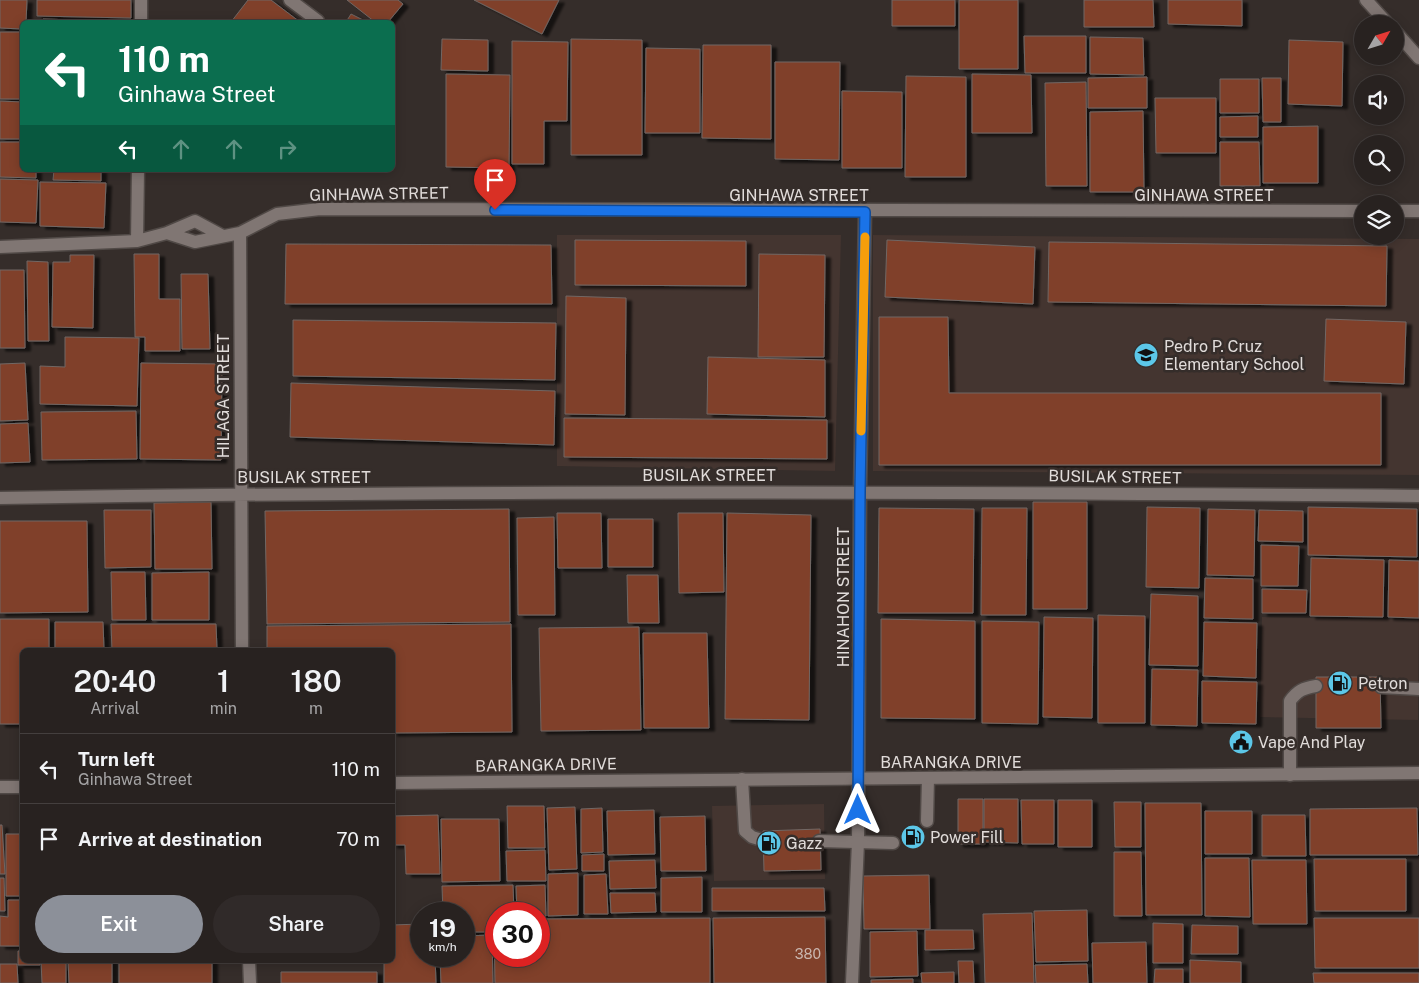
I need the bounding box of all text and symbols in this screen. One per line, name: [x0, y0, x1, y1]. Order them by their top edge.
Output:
north arrow: [1354, 15, 1404, 65]
map controls: [1354, 15, 1404, 245]
text: 110 m: [118, 39, 210, 80]
icon: left: [35, 40, 100, 105]
button: sound: [1354, 75, 1404, 125]
text: Ginhawa Street: [118, 81, 276, 107]
icon: left: [114, 135, 142, 163]
icon: ahead: [167, 135, 195, 163]
icon: ahead: [220, 135, 248, 163]
icon: right: [273, 135, 301, 163]
button: search: [1354, 135, 1404, 185]
pin: [474, 159, 516, 210]
icon: arrive: [481, 166, 509, 194]
street label: GINHAWA STREET: [309, 183, 449, 205]
street label: GINHAWA STREET: [729, 186, 869, 205]
street label: GINHAWA STREET: [1134, 186, 1274, 205]
button: layers: [1354, 195, 1404, 245]
street label: HILAGA STREET: [214, 333, 233, 458]
place label: Pedro P. Cruz Elementary School: [1164, 337, 1305, 374]
school or university icon: Pedro P. Cruz Elementary School: [1133, 342, 1159, 368]
street label: BUSILAK STREET: [642, 466, 776, 485]
street label: BUSILAK STREET: [1048, 466, 1182, 488]
street label: BUSILAK STREET: [237, 468, 371, 487]
street label: HINAHON STREET: [834, 526, 853, 667]
text: 20:40: [73, 663, 156, 699]
text: 1: [217, 663, 230, 699]
text: 180: [290, 663, 342, 699]
fuel station icon: Petron: [1327, 670, 1353, 696]
place label: Petron: [1358, 674, 1407, 693]
text: Arrival: [90, 699, 140, 718]
text: min: [210, 699, 237, 718]
text: m: [309, 699, 323, 718]
public building icon: Vape And Play: [1228, 729, 1254, 755]
place label: Vape And Play: [1258, 733, 1366, 752]
text: Turn left: [78, 748, 155, 770]
street label: BARANGKA DRIVE: [880, 753, 1022, 772]
street label: BARANGKA DRIVE: [475, 754, 617, 776]
icon: left: [35, 755, 63, 783]
text: 110 m: [332, 758, 380, 780]
text: Ginhawa Street: [78, 770, 193, 789]
position arrow: [831, 783, 883, 835]
fuel station icon: Power Fill: [900, 824, 926, 850]
icon: arrive: [35, 825, 63, 853]
text: Arrive at destination: [78, 828, 262, 850]
text: 70 m: [336, 828, 380, 850]
place label: Power Fill: [930, 828, 1004, 847]
fuel station icon: Gazz: [756, 830, 782, 856]
place label: Gazz: [786, 834, 822, 853]
button: Exit: [35, 895, 203, 953]
button: Share: [213, 895, 380, 953]
speed limit sign: 30: [485, 902, 550, 967]
text: 19: [429, 913, 456, 943]
text: km/h: [428, 940, 457, 954]
house number: 380: [795, 946, 821, 962]

